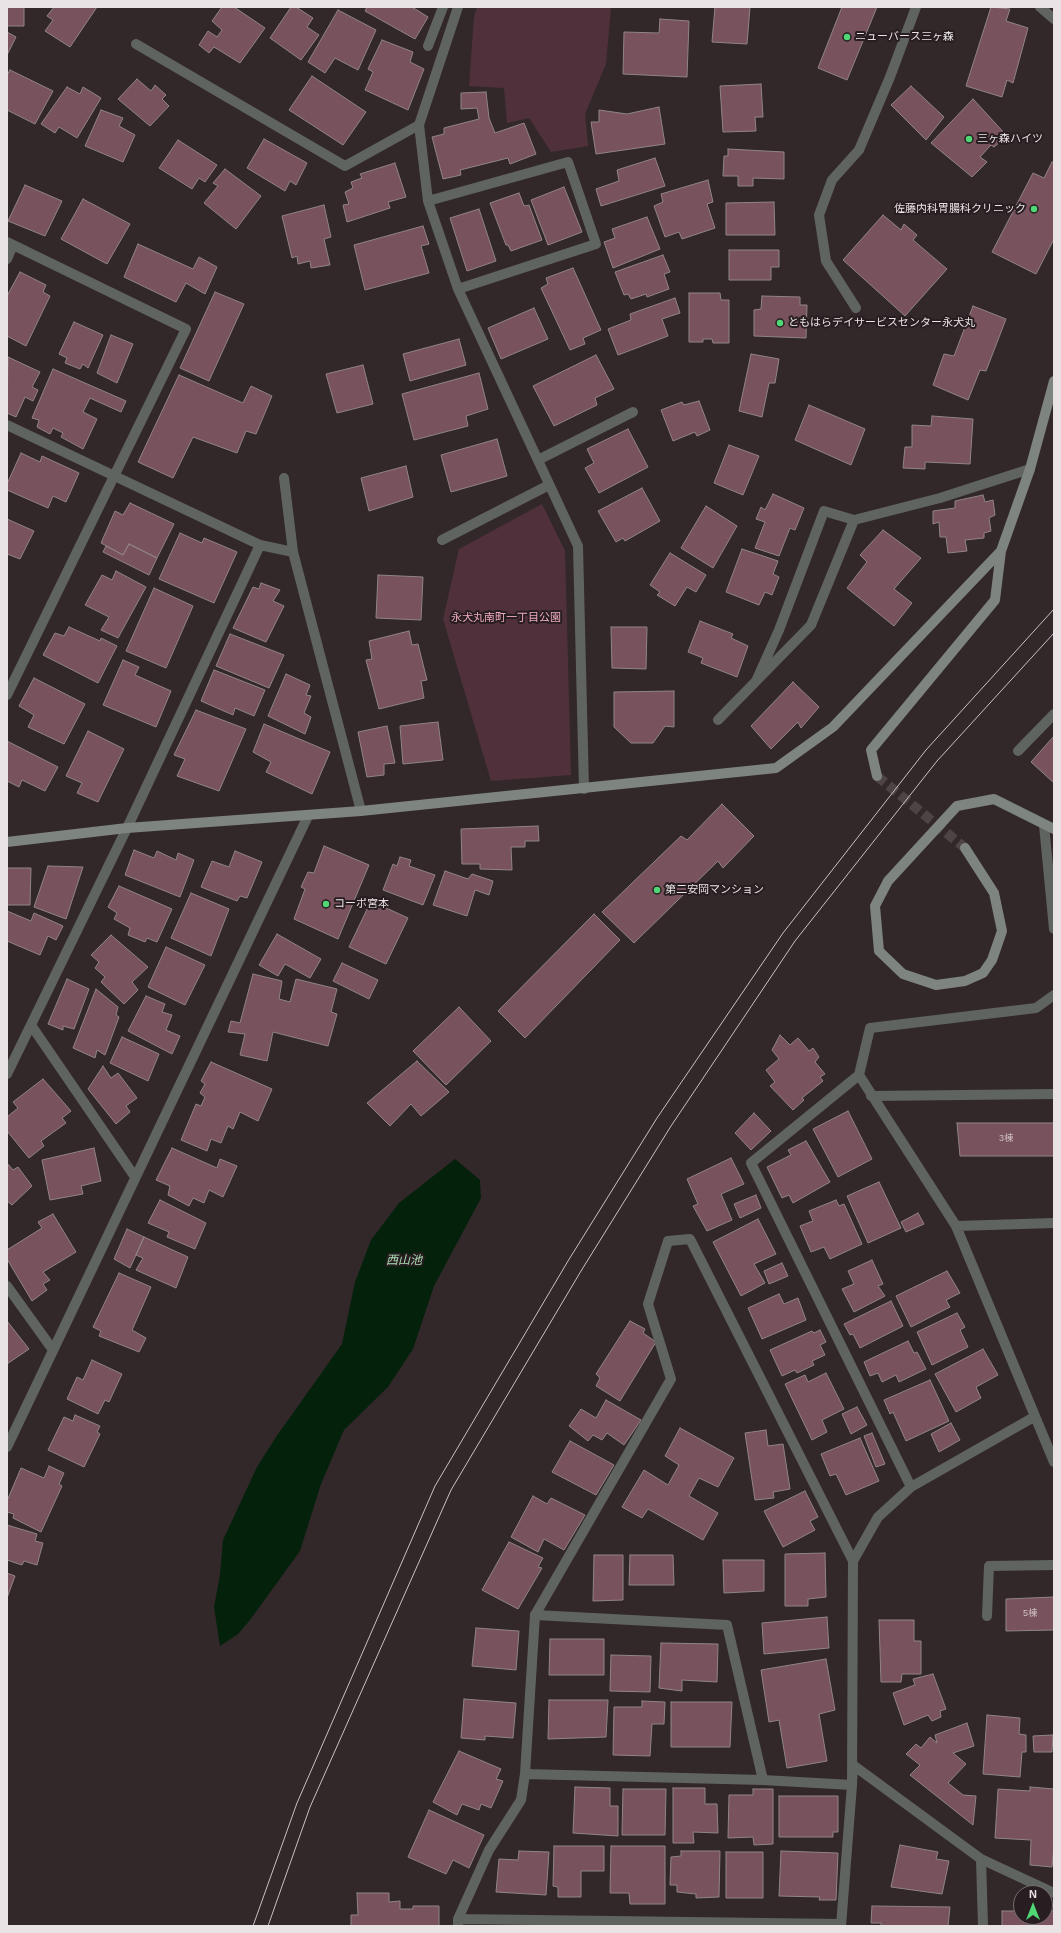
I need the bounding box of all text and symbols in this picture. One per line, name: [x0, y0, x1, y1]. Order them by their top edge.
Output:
place label: ニューバース三ヶ森: [855, 30, 954, 44]
marker: ニューバース三ヶ森: [842, 32, 852, 42]
place label: 三ヶ森ハイツ: [977, 132, 1043, 146]
marker: 三ヶ森ハイツ: [964, 134, 974, 144]
place label: 佐藤内科胃腸科クリニック: [894, 202, 1026, 216]
marker: 佐藤内科胃腸科クリニック: [1029, 204, 1039, 214]
place label: ともはらデイサービスセンター永犬丸: [788, 316, 975, 330]
marker: ともはらデイサービスセンター永犬丸: [775, 318, 785, 328]
park label: 永犬丸南町一丁目公園: [451, 611, 561, 625]
place label: 第二安岡マンション: [665, 883, 764, 897]
marker: 第二安岡マンション: [652, 885, 662, 895]
place label: コーポ宮本: [334, 897, 389, 911]
marker: コーポ宮本: [321, 899, 331, 909]
house number: 3棟: [999, 1134, 1013, 1144]
water label: 西山池: [386, 1254, 422, 1268]
house number: 5棟: [1023, 1609, 1037, 1619]
north arrow: [1013, 1885, 1053, 1925]
text: N: [1029, 1888, 1037, 1900]

